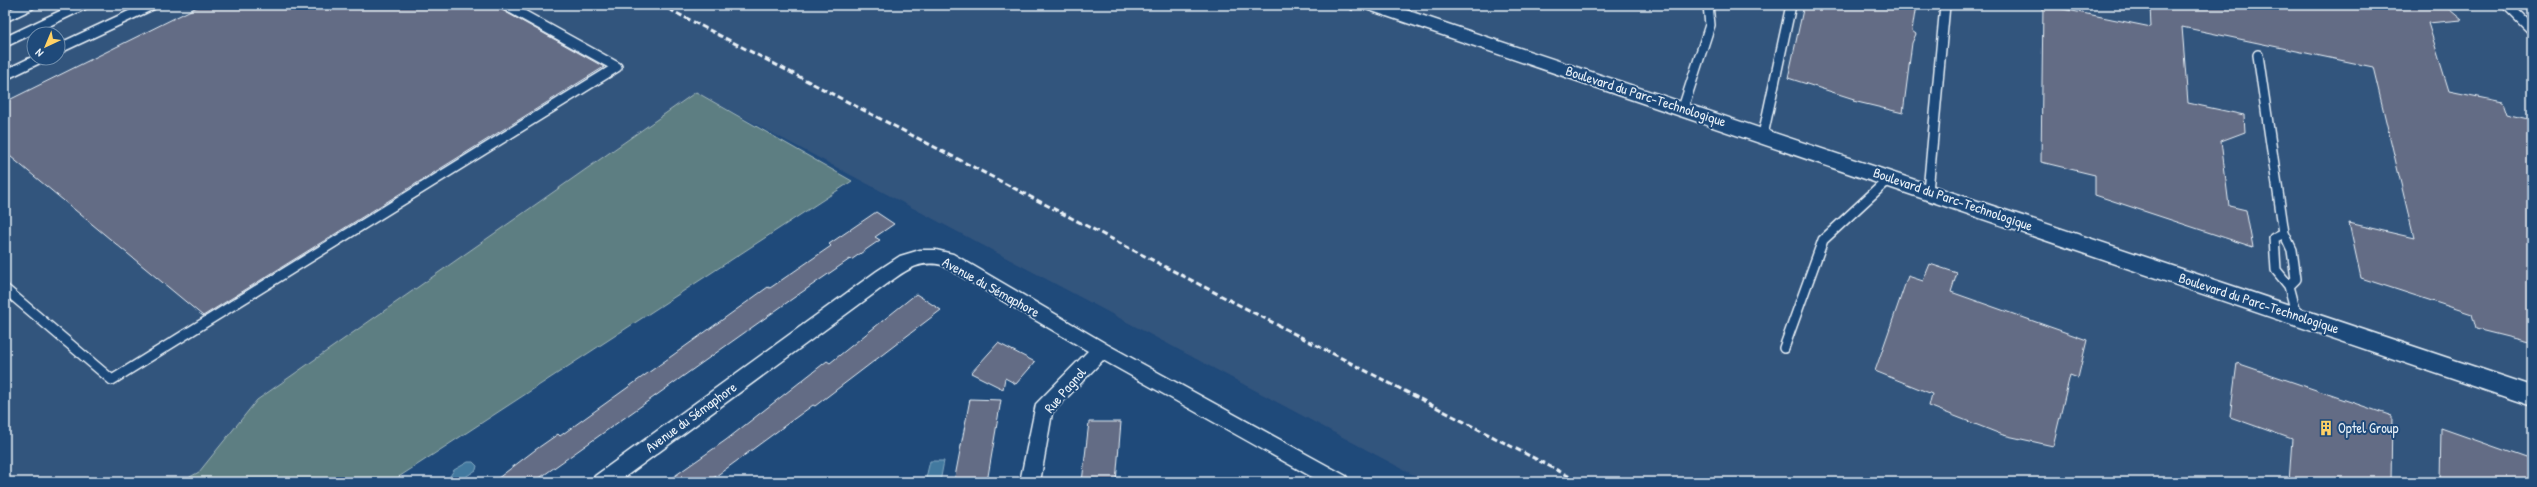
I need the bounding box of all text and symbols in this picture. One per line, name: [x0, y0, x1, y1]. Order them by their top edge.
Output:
north arrow: [26, 26, 66, 66]
text: N: [32, 46, 46, 60]
street label: Boulevard du Parc-Technologique: [1563, 61, 1729, 132]
street label: Boulevard du Parc-Technologique: [1871, 162, 2036, 236]
street label: Avenue du Sémaphore: [939, 252, 1044, 322]
street label: Boulevard du Parc-Technologique: [2176, 268, 2342, 339]
street label: Rue Pagnol: [1039, 363, 1091, 417]
street label: Avenue du Sémaphore: [641, 377, 741, 457]
place label: Optel Group: [2338, 418, 2398, 438]
building icon: Optel Group: [2317, 419, 2335, 437]

